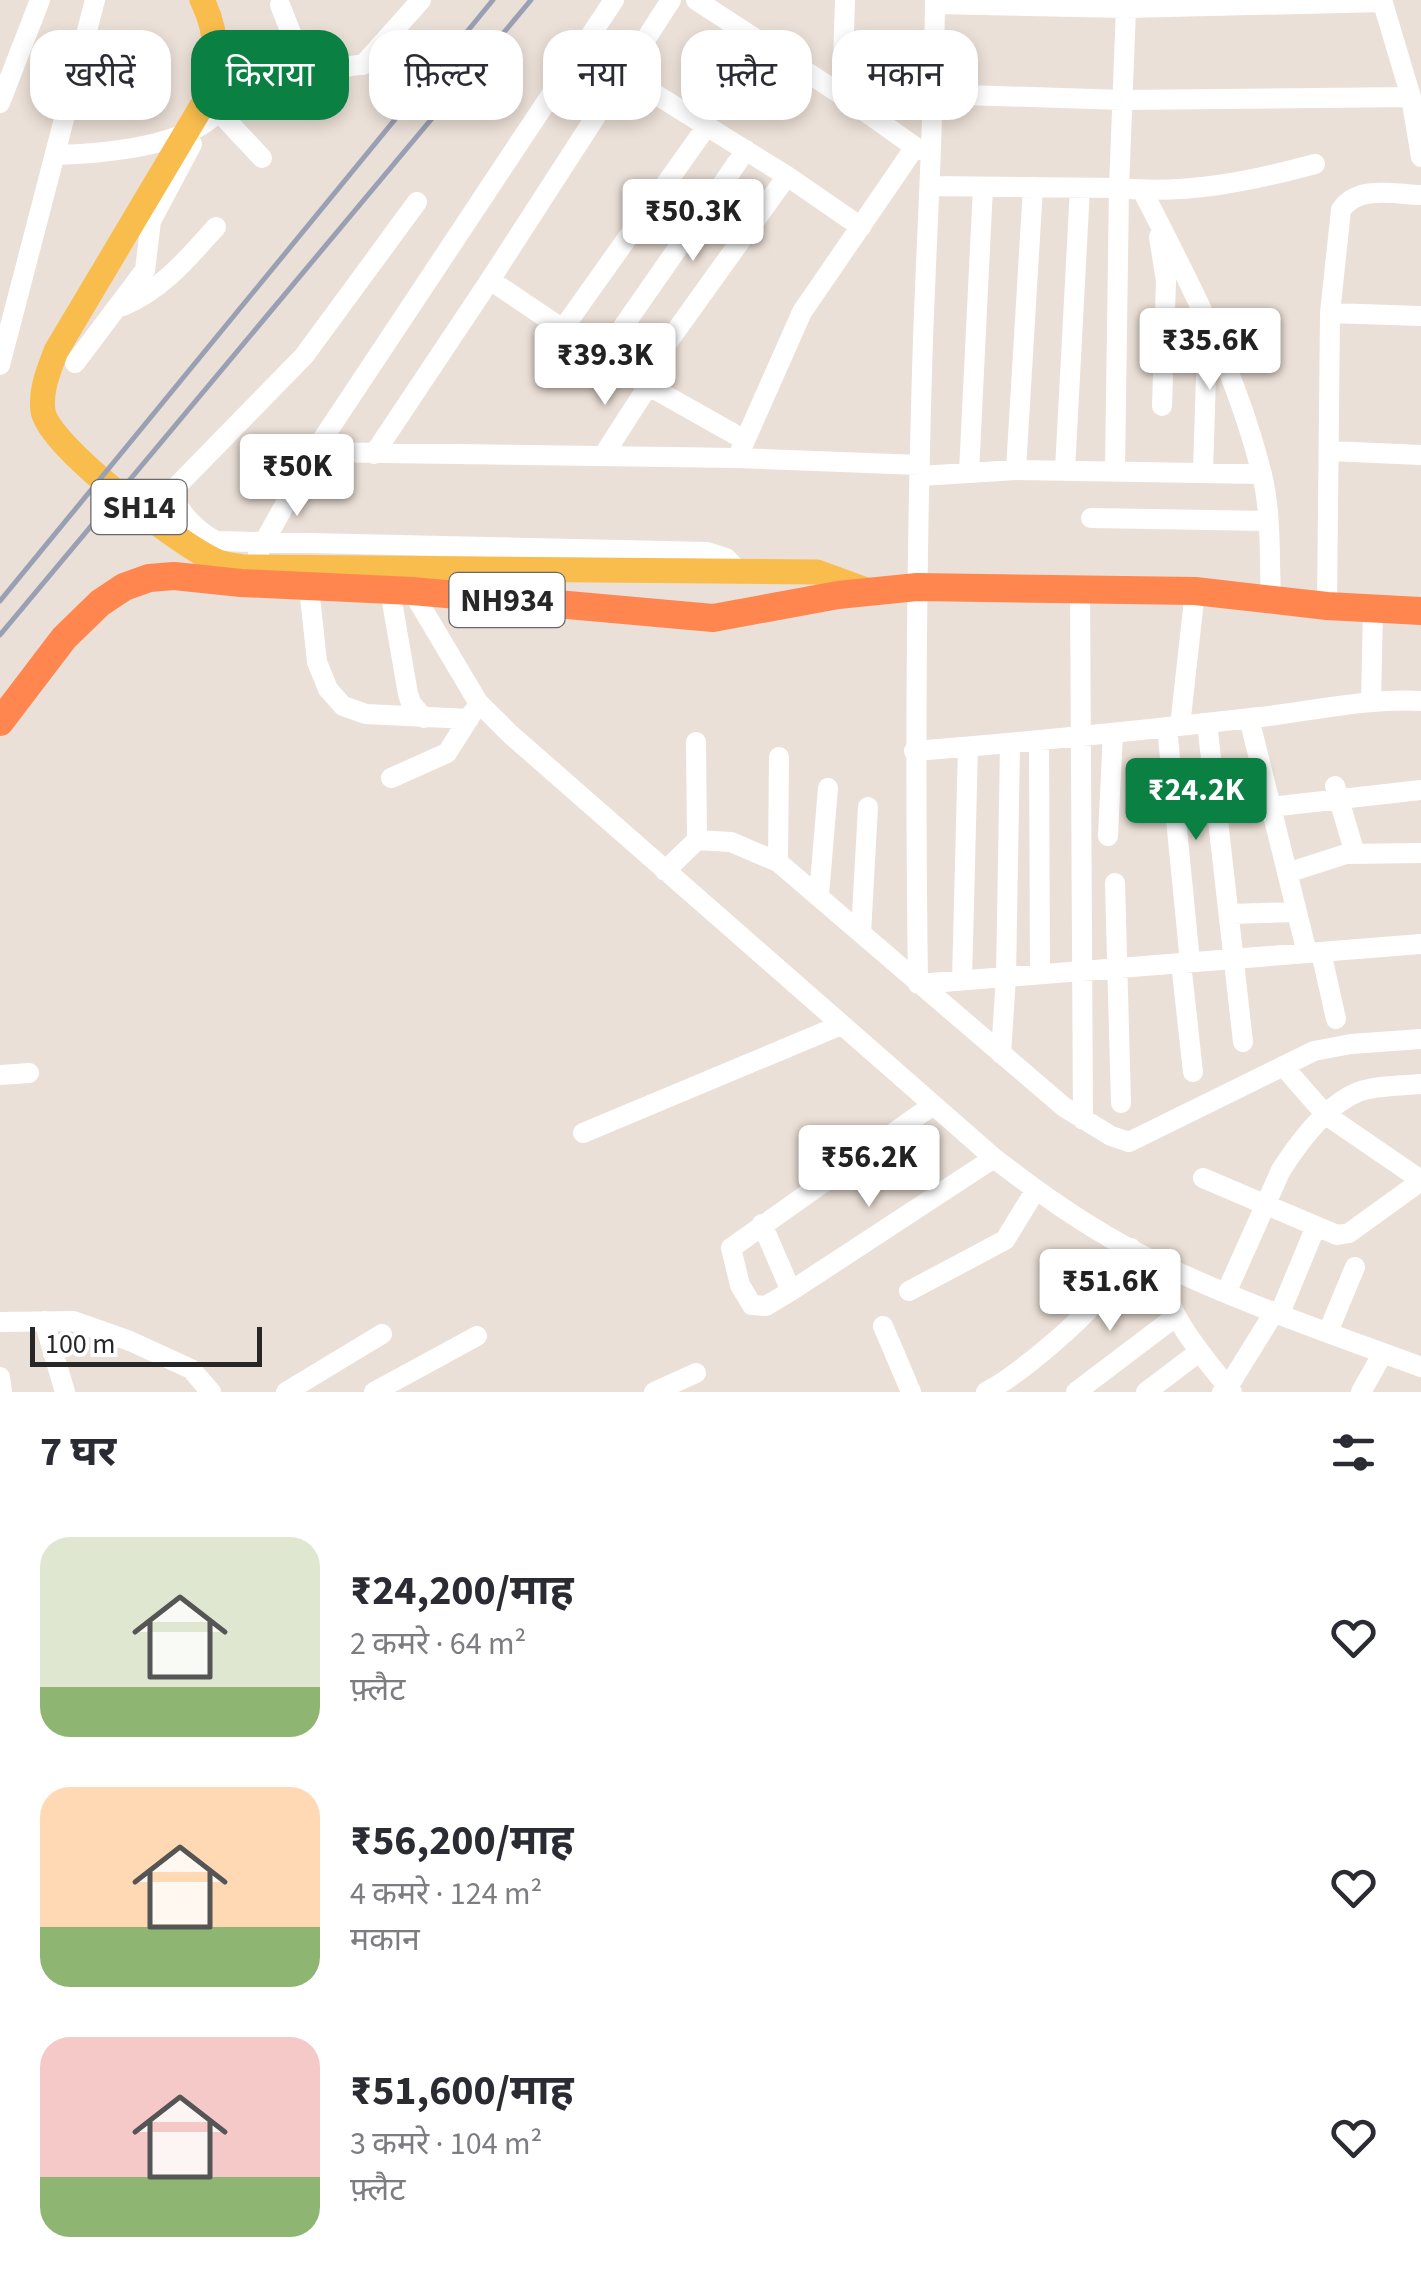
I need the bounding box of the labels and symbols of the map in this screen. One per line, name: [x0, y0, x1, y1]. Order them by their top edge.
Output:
pin: ₹50.3K: [612, 179, 774, 264]
pin: ₹35.6K: [1129, 308, 1291, 393]
pin: ₹39.3K: [524, 323, 686, 408]
pin: ₹50K: [238, 434, 356, 519]
road number: SH14: [92, 480, 186, 534]
road number: NH934: [450, 573, 564, 627]
pin: ₹24.2K: [1115, 758, 1277, 843]
pin: ₹56.2K: [788, 1125, 950, 1210]
pin: ₹51.6K: [1029, 1249, 1191, 1334]
scale bar: [30, 1322, 262, 1366]

